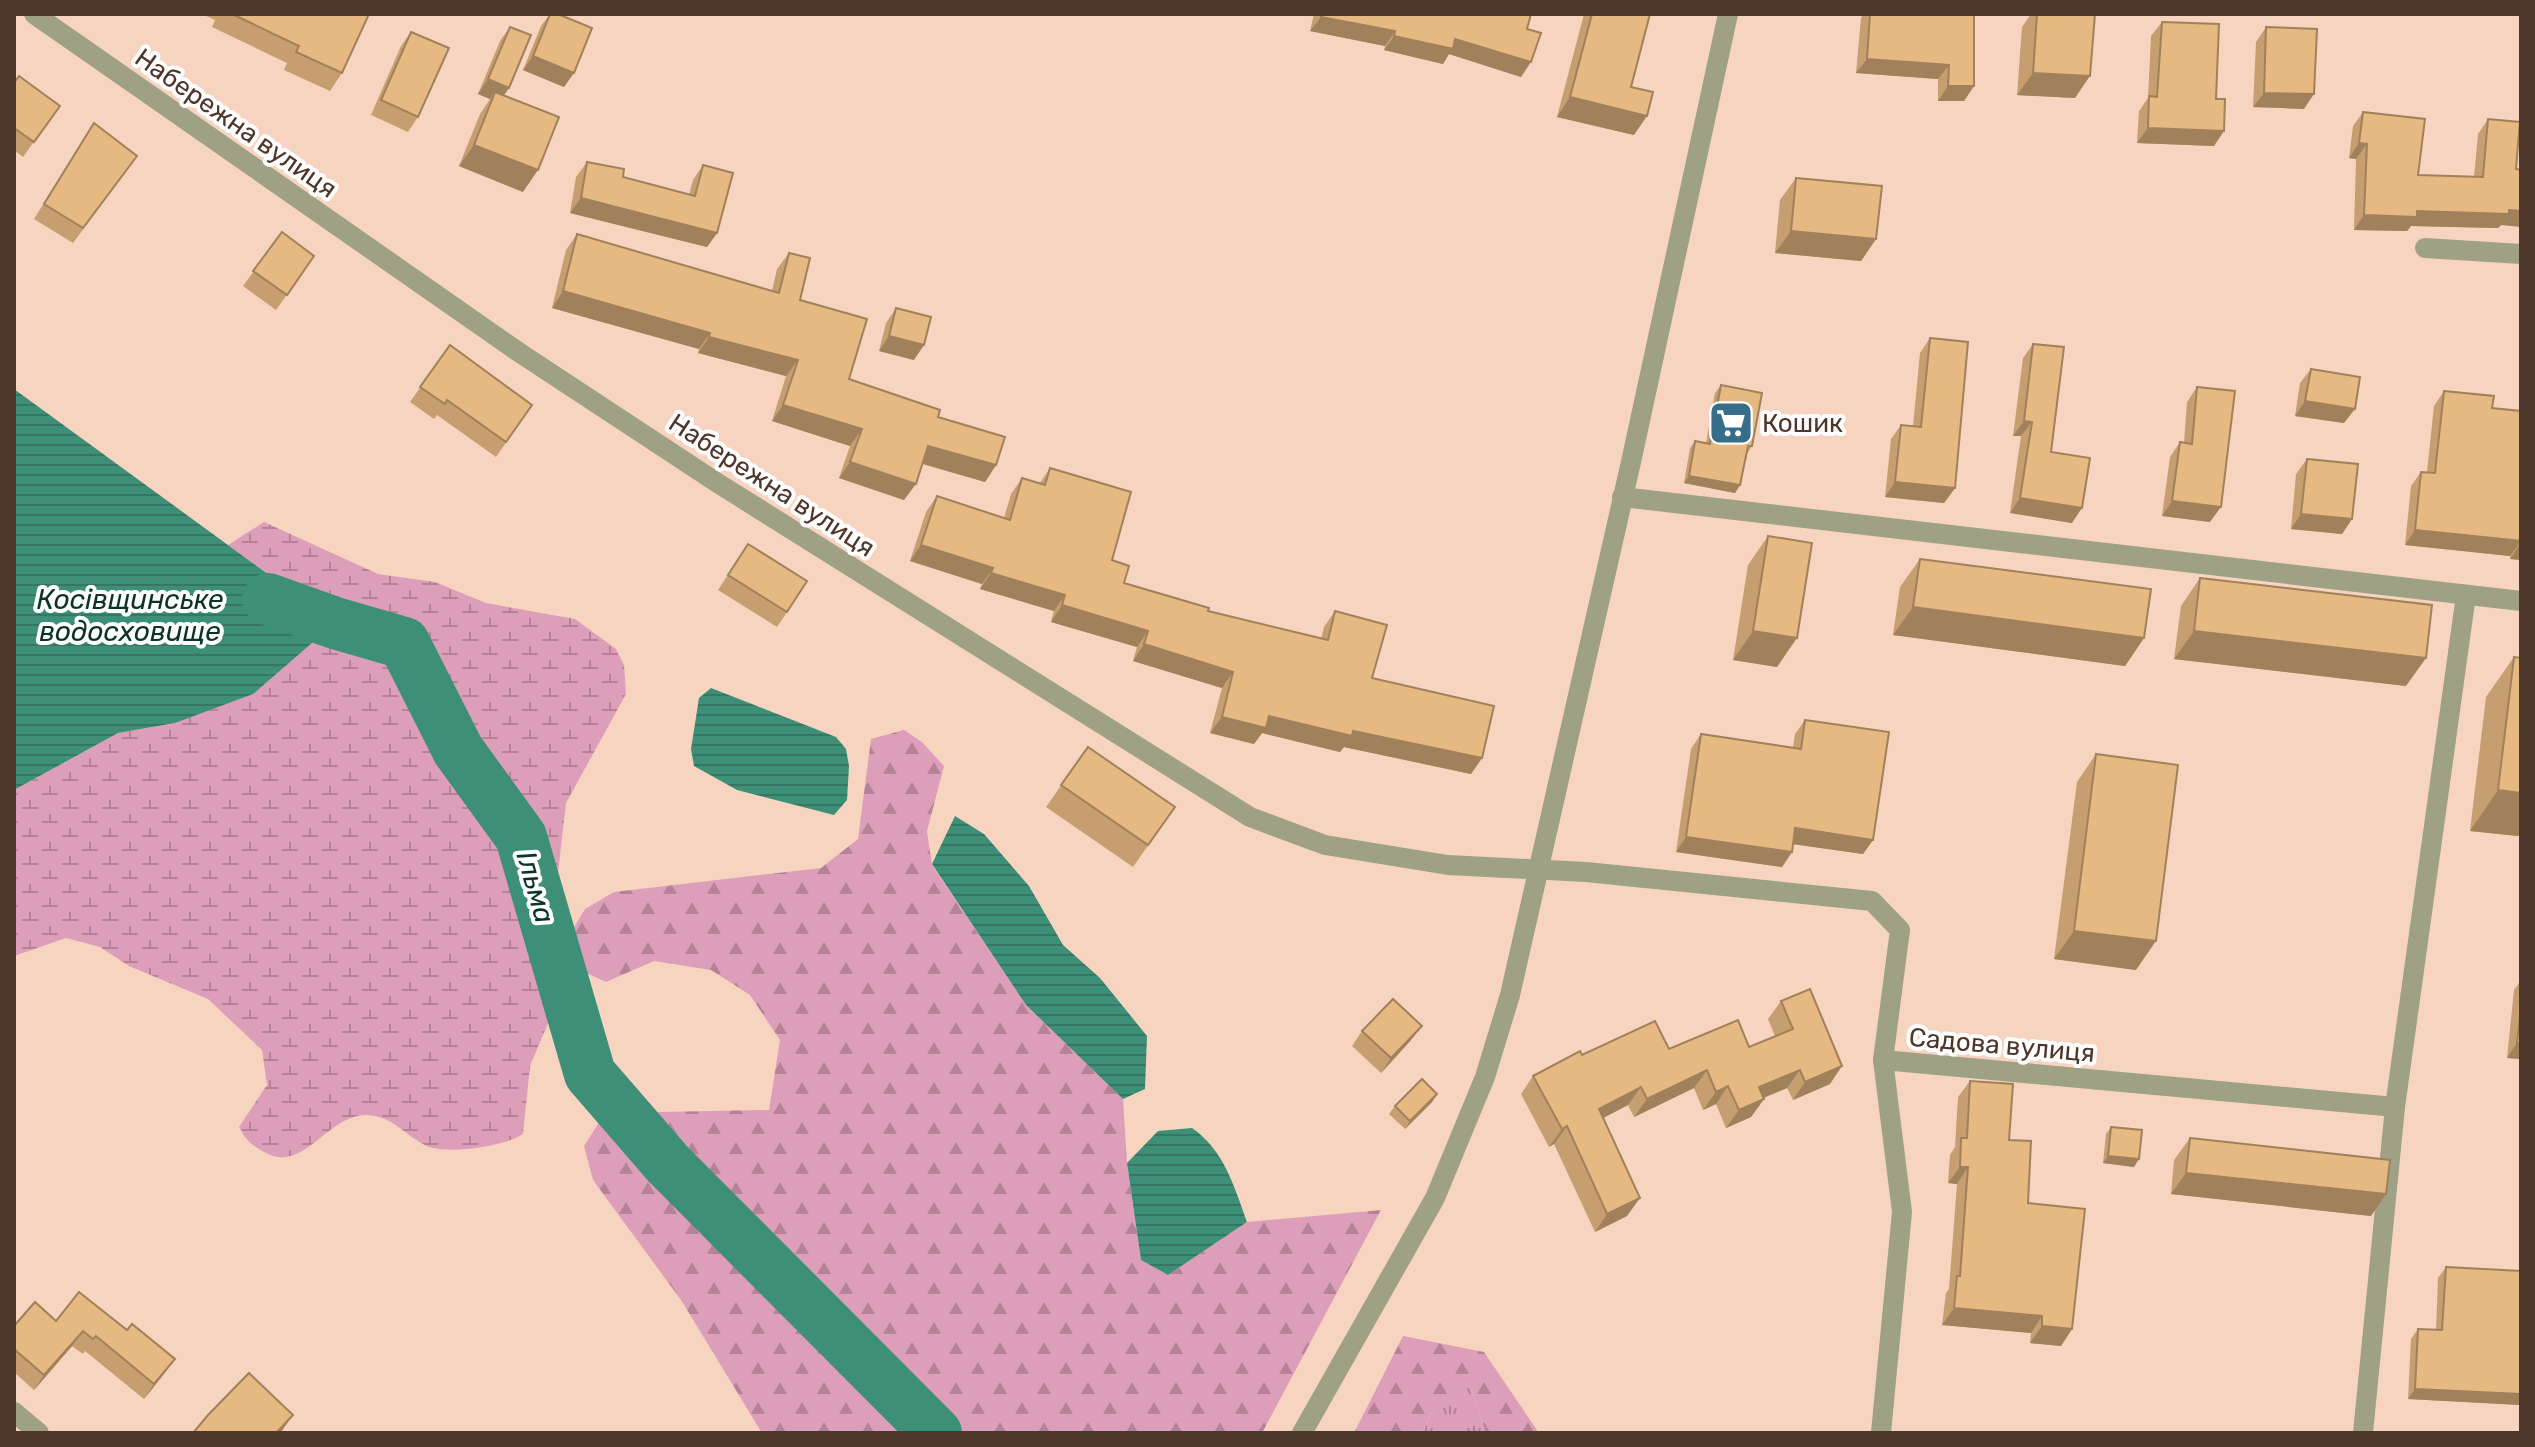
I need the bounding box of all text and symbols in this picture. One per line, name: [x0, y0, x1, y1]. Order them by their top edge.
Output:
street label: Набережна вулиця: [129, 42, 343, 205]
supermarket icon: Кошик: [1707, 399, 1755, 447]
street label: Набережна вулиця: [663, 407, 880, 564]
place label: Кошик: [1762, 408, 1843, 439]
water label: Косівщинське водосховище: [37, 583, 224, 648]
water label: Ільма: [510, 847, 562, 927]
street label: Садова вулиця: [1908, 1022, 2096, 1069]

